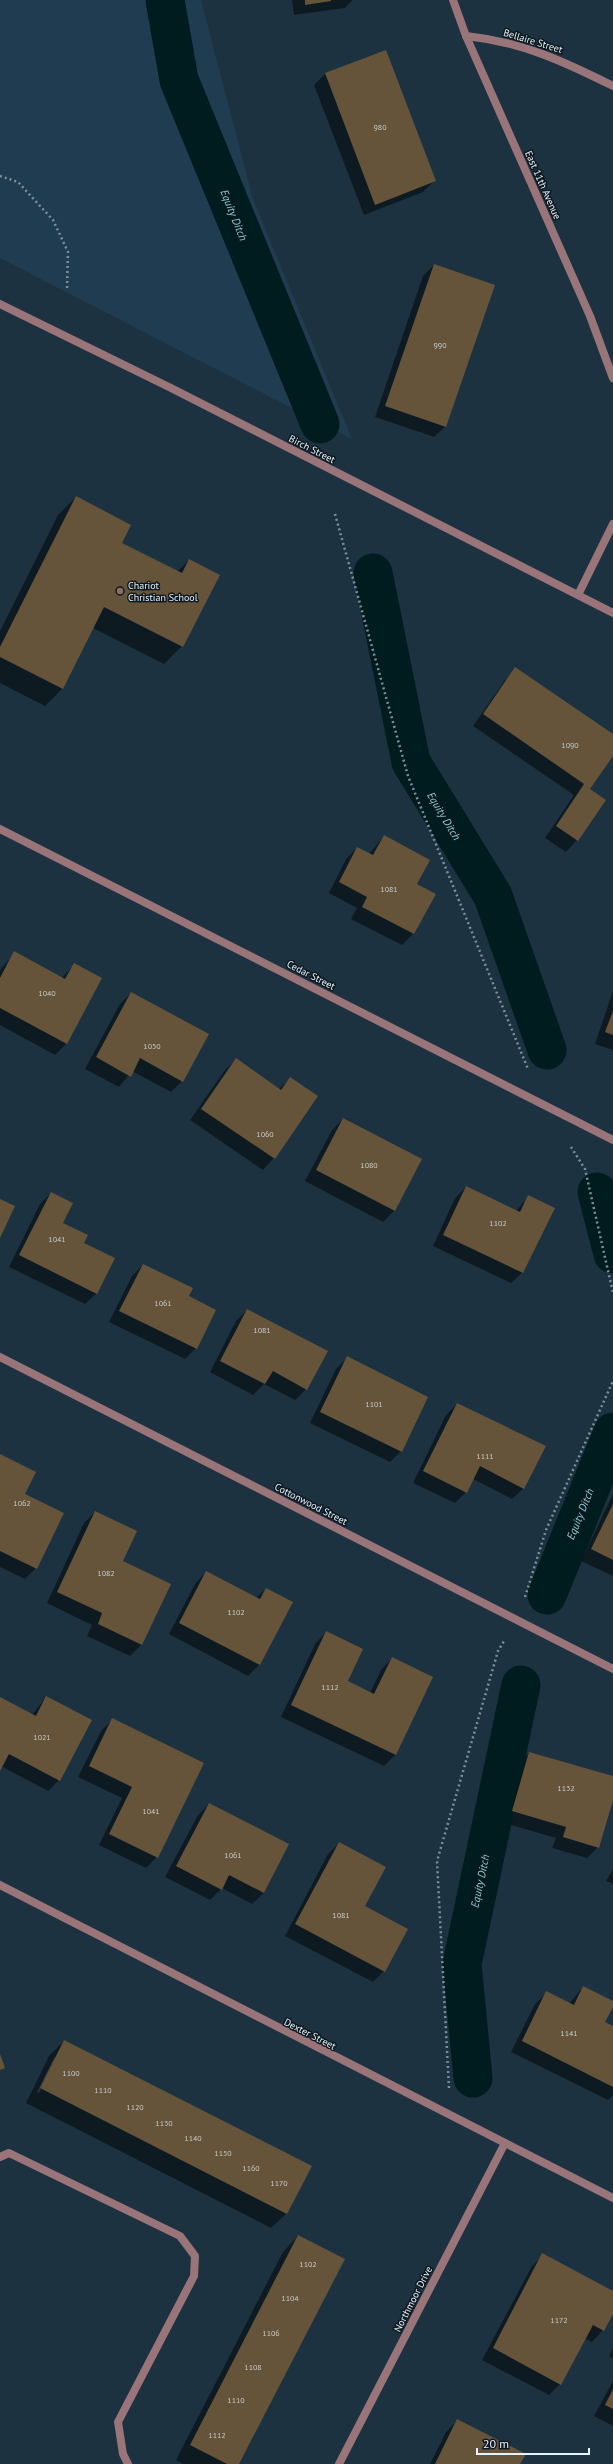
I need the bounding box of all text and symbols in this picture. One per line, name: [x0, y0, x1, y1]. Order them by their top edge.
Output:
street label: Bellaire Street: [502, 26, 565, 56]
house number: 980: [373, 122, 387, 132]
street label: East 11th Avenue: [522, 149, 564, 221]
water label: Equity Ditch: [217, 187, 251, 243]
house number: 990: [433, 340, 447, 350]
street label: Birch Street: [287, 432, 338, 466]
place label: Chariot Christian School: [128, 579, 198, 604]
marker: Chariot Christian School: [115, 586, 125, 596]
house number: 1090: [561, 740, 579, 750]
water label: Equity Ditch: [424, 789, 464, 843]
house number: 1081: [380, 884, 398, 894]
street label: Cedar Street: [285, 957, 338, 993]
house number: 1040: [38, 988, 56, 998]
house number: 1050: [143, 1041, 161, 1051]
house number: 1060: [256, 1129, 274, 1139]
house number: 1080: [360, 1160, 378, 1170]
house number: 1102: [489, 1218, 507, 1228]
house number: 1041: [48, 1234, 66, 1244]
house number: 1061: [154, 1298, 172, 1308]
house number: 1081: [253, 1325, 271, 1335]
house number: 1101: [365, 1399, 383, 1409]
house number: 1111: [476, 1451, 494, 1461]
street label: Cottonwood Street: [273, 1480, 350, 1528]
water label: Equity Ditch: [563, 1486, 597, 1542]
house number: 1062: [13, 1498, 31, 1508]
house number: 1082: [97, 1568, 115, 1578]
house number: 1102: [227, 1607, 245, 1617]
house number: 1112: [321, 1682, 339, 1692]
house number: 1021: [33, 1732, 51, 1742]
house number: 1132: [557, 1783, 575, 1793]
house number: 1041: [142, 1806, 160, 1816]
house number: 1061: [224, 1850, 242, 1860]
water label: Equity Ditch: [468, 1853, 493, 1909]
house number: 1081: [332, 1910, 350, 1920]
street label: Dexter Street: [282, 2015, 339, 2053]
house number: 1141: [560, 2028, 578, 2038]
house number: 1100: [62, 2068, 80, 2078]
house number: 1110: [94, 2085, 112, 2095]
house number: 1120: [126, 2102, 144, 2112]
house number: 1130: [155, 2118, 173, 2128]
house number: 1140: [184, 2133, 202, 2143]
house number: 1150: [214, 2148, 232, 2158]
house number: 1160: [242, 2163, 260, 2173]
house number: 1170: [270, 2178, 288, 2188]
house number: 1102: [299, 2259, 317, 2269]
street label: Northmoor Drive: [391, 2264, 435, 2334]
house number: 1104: [281, 2293, 299, 2303]
house number: 1172: [550, 2315, 568, 2325]
house number: 1106: [262, 2328, 280, 2338]
house number: 1108: [244, 2362, 262, 2372]
house number: 1110: [227, 2395, 245, 2405]
house number: 1112: [208, 2430, 226, 2440]
scale bar: [477, 2430, 589, 2456]
text: 20 m: [483, 2436, 509, 2451]

